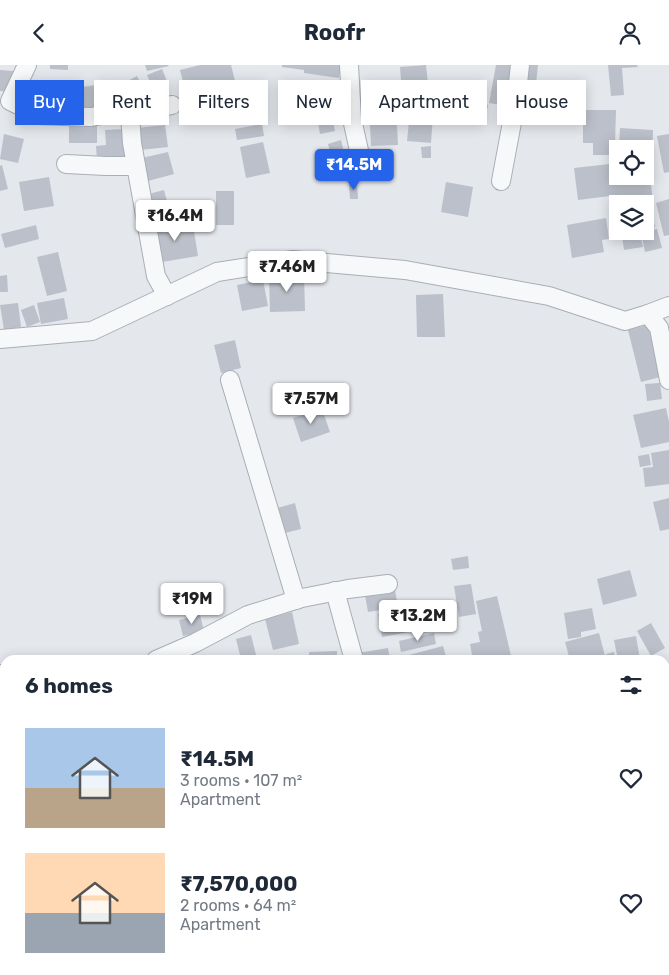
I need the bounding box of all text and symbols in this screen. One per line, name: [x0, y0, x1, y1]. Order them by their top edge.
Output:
icon: back: [25, 19, 53, 47]
text: Roofr: [304, 19, 365, 46]
icon: person: [616, 19, 644, 47]
chip: Buy: [15, 80, 84, 125]
chip: Rent: [94, 80, 169, 125]
chip: Filters: [179, 80, 268, 125]
chip: New: [278, 80, 351, 125]
chip: Apartment: [361, 80, 487, 125]
chip: House: [497, 80, 586, 125]
map controls: [609, 140, 654, 240]
button: locate: [609, 140, 654, 185]
pin: ₹14.5M: [313, 149, 395, 191]
text: ₹14.5M: [326, 155, 382, 174]
button: layers: [609, 195, 654, 240]
pin: ₹16.4M: [134, 199, 216, 242]
text: ₹16.4M: [147, 206, 203, 225]
pin: ₹7.46M: [246, 251, 328, 293]
text: ₹7.46M: [259, 257, 315, 276]
pin: ₹7.57M: [270, 383, 352, 425]
text: ₹7.57M: [283, 389, 339, 408]
pin: ₹19M: [162, 583, 222, 625]
text: ₹19M: [171, 589, 213, 608]
pin: ₹13.2M: [377, 599, 459, 642]
text: ₹13.2M: [390, 606, 446, 625]
icon: filters: [617, 671, 645, 699]
text: 6 homes: [25, 673, 113, 698]
text: ₹14.5M: [180, 746, 254, 771]
icon: home: [65, 748, 125, 808]
icon: heart: [617, 764, 645, 792]
text: 3 rooms · 107 m²: [180, 771, 302, 790]
text: Apartment: [180, 790, 260, 809]
text: ₹7,570,000: [180, 871, 298, 896]
icon: home: [65, 873, 125, 933]
icon: heart: [617, 889, 645, 917]
text: 2 rooms · 64 m²: [180, 896, 296, 915]
text: Apartment: [180, 915, 260, 934]

